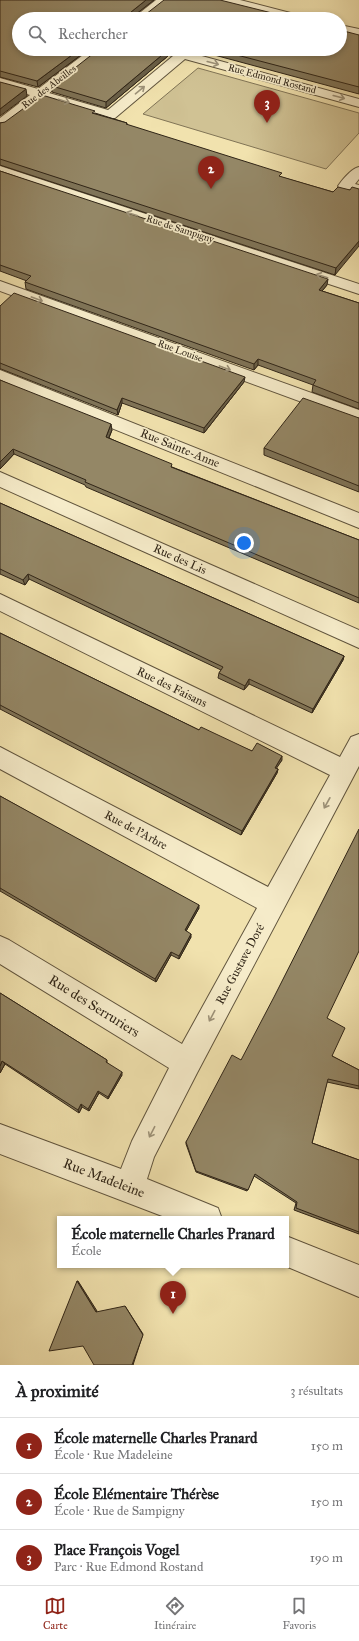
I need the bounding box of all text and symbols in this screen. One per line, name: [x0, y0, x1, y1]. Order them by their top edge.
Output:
search box: [12, 12, 347, 56]
icon: search: [26, 23, 48, 45]
text: Rechercher: [58, 25, 128, 43]
one-way arrow: [207, 60, 220, 67]
street label: Rue Edmond Rostand: [227, 61, 317, 97]
street label: Rue des Abeilles: [19, 62, 79, 111]
one-way arrow: [135, 85, 145, 94]
pin: 3: [254, 90, 280, 123]
one-way arrow: [332, 94, 345, 101]
one-way arrow: [58, 98, 71, 105]
pin: 2: [198, 156, 224, 189]
one-way arrow: [126, 209, 138, 217]
street label: Rue de Sampigny: [145, 212, 216, 246]
one-way arrow: [316, 272, 328, 280]
one-way arrow: [30, 296, 42, 304]
street label: Rue Louise: [156, 337, 204, 365]
one-way arrow: [218, 364, 230, 372]
street label: Rue Sainte-Anne: [138, 426, 222, 470]
your location: [234, 533, 254, 553]
street label: Rue des Lis: [151, 541, 209, 577]
street label: Rue des Faisans: [135, 664, 209, 710]
one-way arrow: [323, 797, 330, 809]
street label: Rue de l'Arbre: [102, 808, 170, 852]
street label: Rue Gustave Doré: [213, 921, 267, 1007]
street label: Rue des Serruriers: [45, 971, 143, 1041]
one-way arrow: [208, 1010, 216, 1022]
one-way arrow: [148, 1125, 155, 1137]
street label: Rue Madeleine: [61, 1155, 147, 1201]
popup: [57, 1216, 289, 1268]
text: École maternelle Charles Pranard: [71, 1225, 275, 1243]
text: École: [71, 1243, 101, 1259]
pin: 1: [160, 1281, 186, 1314]
text: À proximité: [16, 1381, 99, 1402]
text: 3 résultats: [290, 1383, 343, 1399]
text: École maternelle Charles Pranard: [54, 1429, 258, 1447]
text: 1: [26, 1438, 32, 1454]
text: 150 m: [311, 1438, 343, 1454]
text: École · Rue Madeleine: [54, 1447, 173, 1463]
text: École Elémentaire Thérèse: [54, 1485, 219, 1503]
text: 2: [26, 1494, 32, 1510]
text: 150 m: [311, 1494, 343, 1510]
text: École · Rue de Sampigny: [54, 1503, 185, 1519]
text: Place François Vogel: [54, 1541, 180, 1559]
text: 3: [26, 1550, 32, 1566]
text: 190 m: [310, 1550, 343, 1566]
text: Parc · Rue Edmond Rostand: [54, 1559, 203, 1575]
tab: Carte: [43, 1595, 68, 1632]
tab: Itinéraire: [154, 1595, 196, 1632]
tab: Favoris: [283, 1595, 316, 1632]

